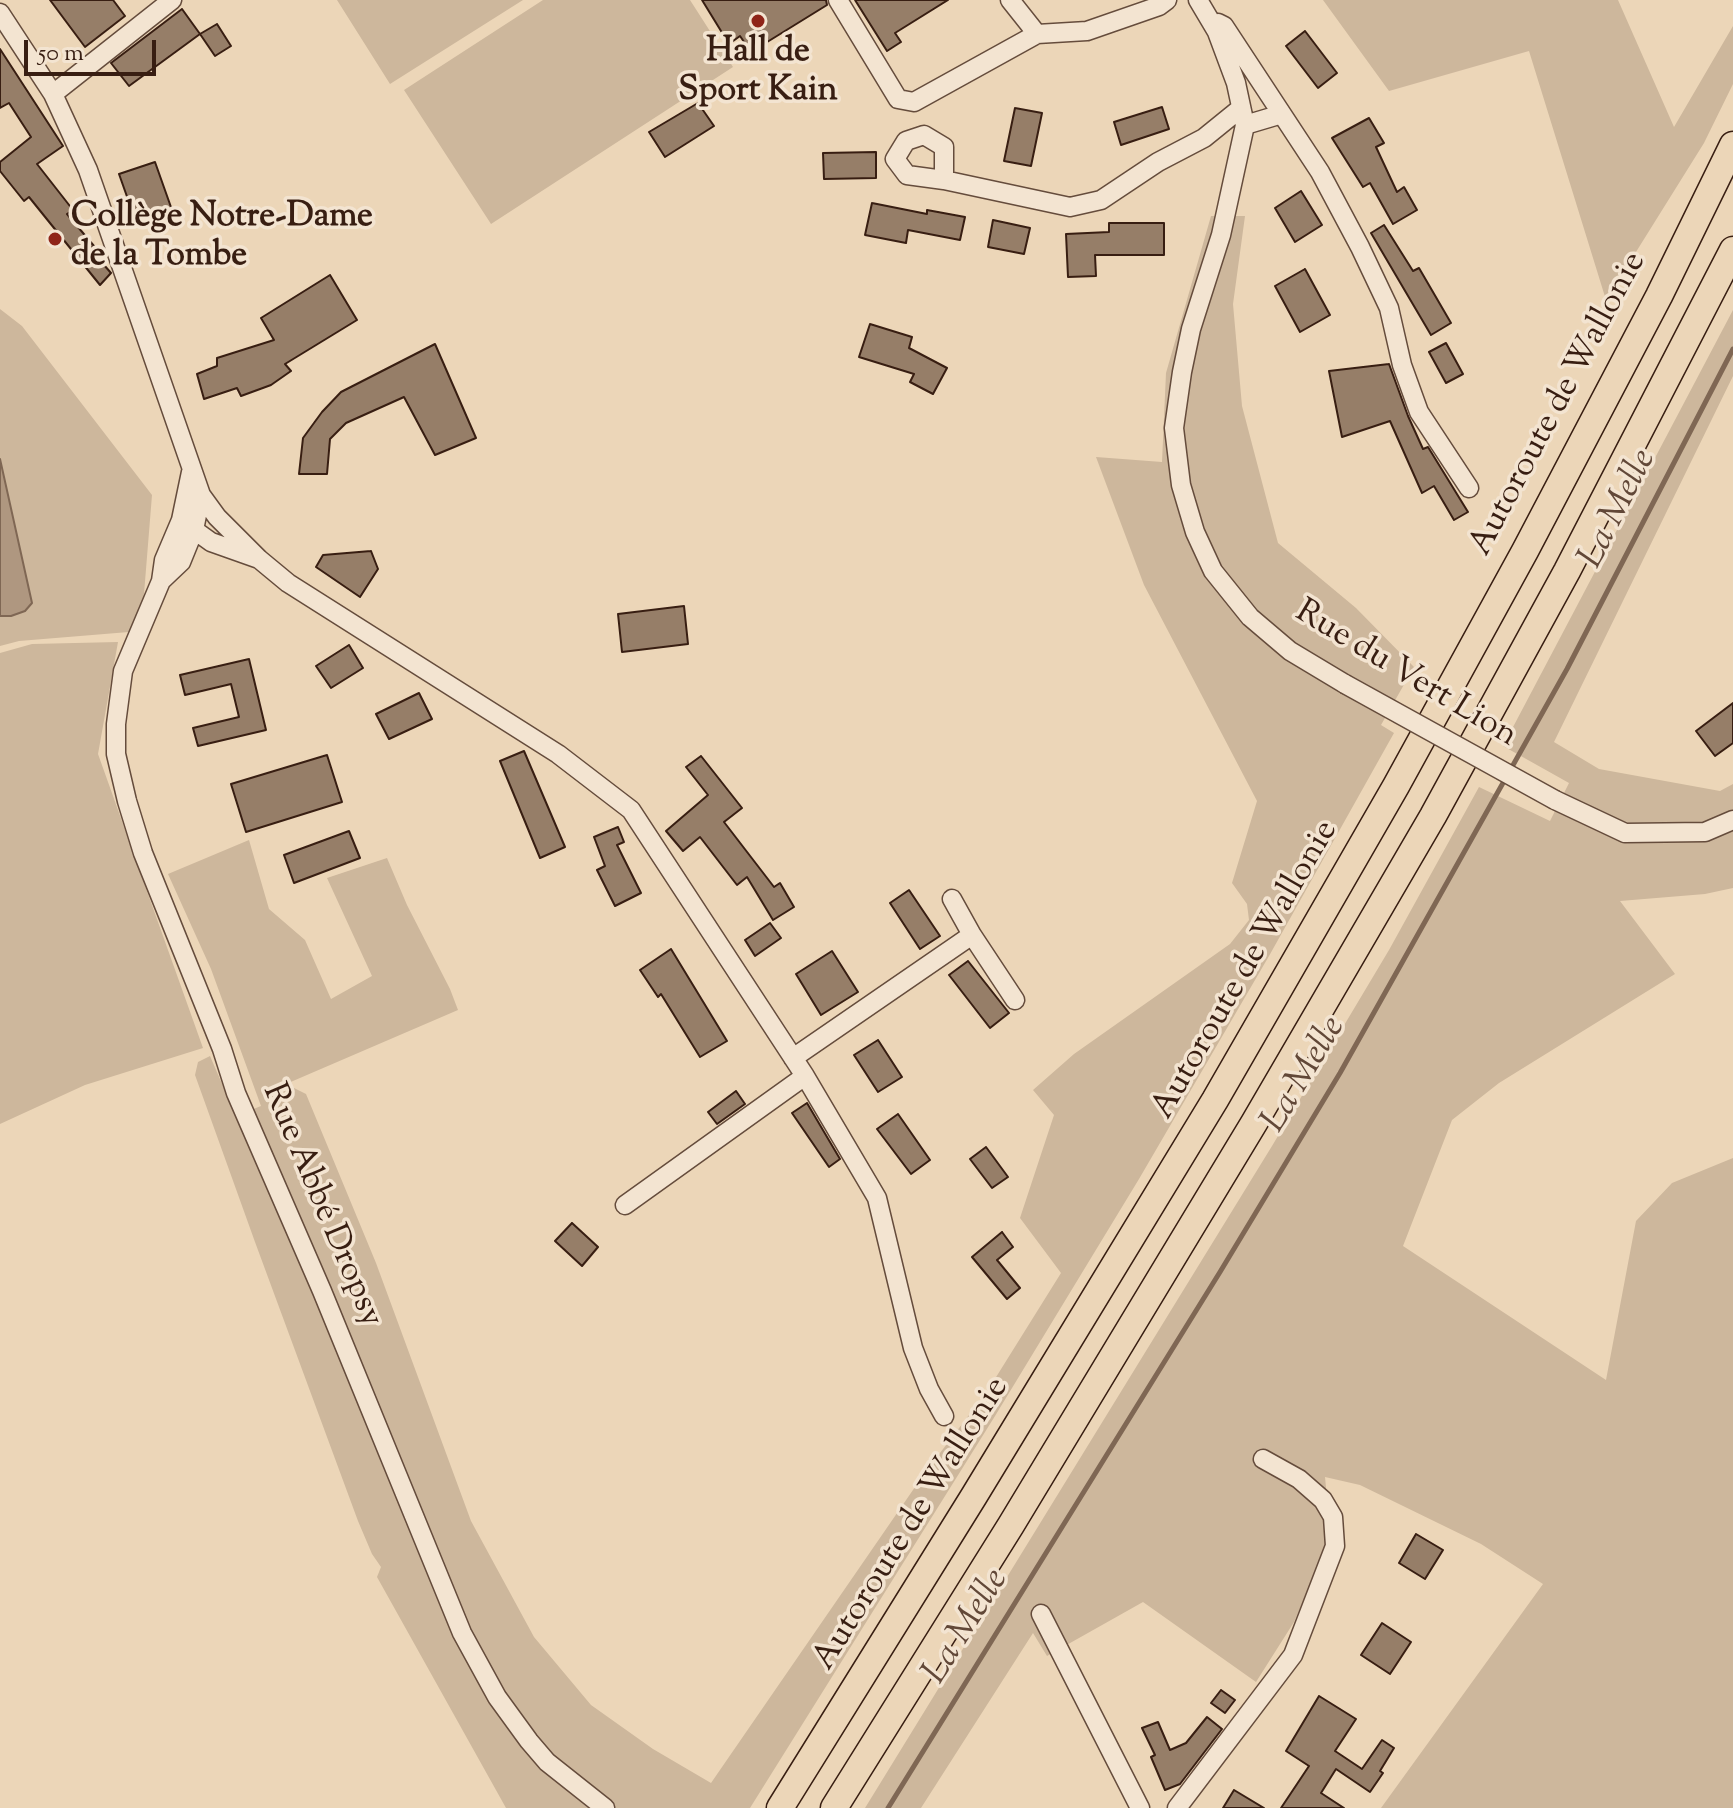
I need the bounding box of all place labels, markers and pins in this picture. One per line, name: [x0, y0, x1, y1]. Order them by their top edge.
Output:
marker: Hall de Sport Kain: [749, 12, 767, 30]
place label: Hall de Sport Kain: [678, 34, 838, 114]
place label: Collège Notre-Dame de la Tombe: [71, 199, 373, 278]
marker: Collège Notre-Dame de la Tombe: [46, 230, 64, 248]

